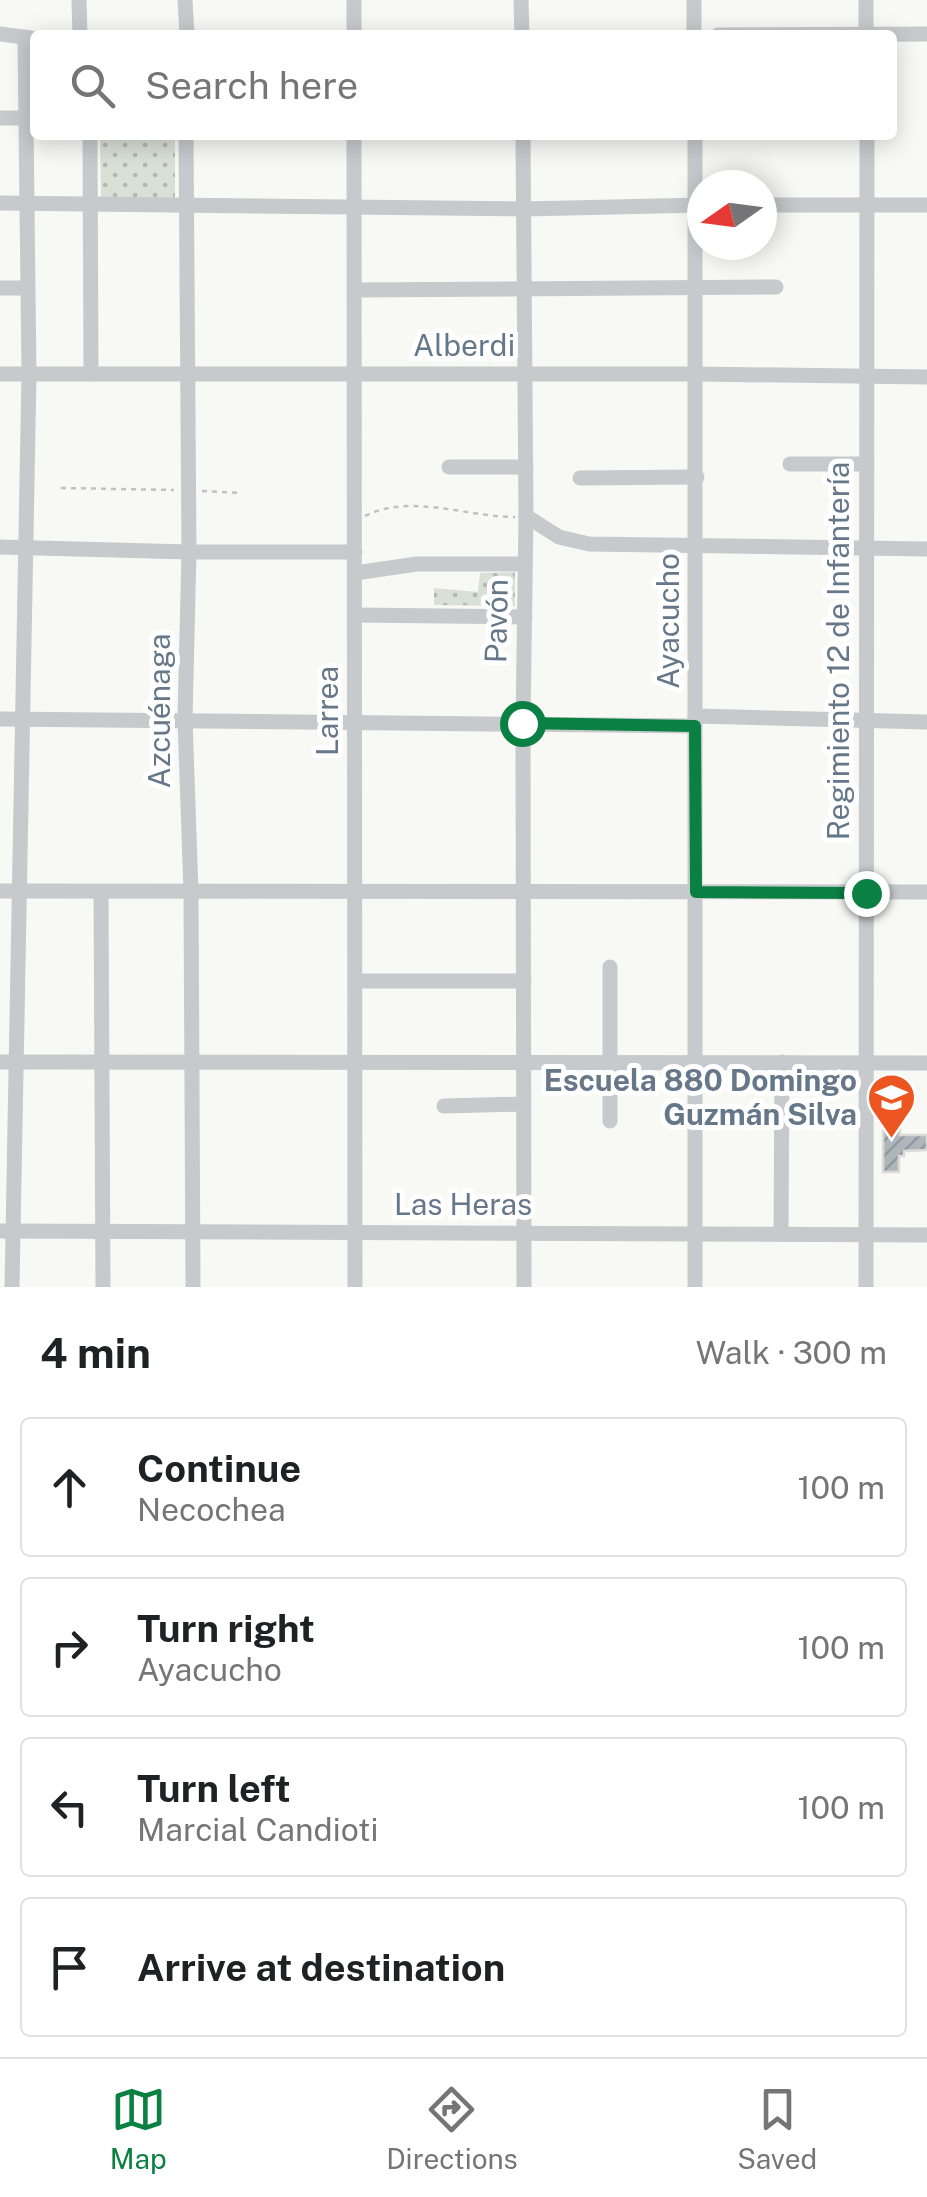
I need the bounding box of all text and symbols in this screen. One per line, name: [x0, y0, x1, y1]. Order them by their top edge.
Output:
search box: [30, 30, 897, 140]
icon: search: [65, 58, 120, 113]
text: Search here: [145, 63, 358, 108]
north arrow: [687, 170, 777, 260]
street label: Alberdi: [413, 327, 515, 363]
street label: Regimiento 12 de Infantería: [820, 462, 856, 840]
street label: Ayacucho: [650, 553, 686, 689]
street label: Pavón: [477, 579, 515, 663]
street label: Azcuénaga: [141, 633, 177, 789]
street label: Larrea: [309, 666, 345, 756]
route start: [500, 701, 546, 747]
route end: [844, 871, 890, 917]
place label: Escuela 880 Domingo Guzmán Silva: [544, 1062, 857, 1132]
school or university icon: Escuela 880 Domingo Guzmán Silva: [866, 1072, 918, 1140]
street label: Las Heras: [394, 1186, 532, 1222]
text: 4 min: [40, 1328, 151, 1377]
text: Walk · 300 m: [696, 1334, 887, 1371]
text: Continue: [137, 1446, 301, 1491]
icon: ahead: [42, 1460, 97, 1515]
text: 100 m: [798, 1469, 885, 1506]
text: Necochea: [137, 1491, 286, 1528]
text: Turn right: [137, 1606, 315, 1651]
icon: right: [42, 1620, 97, 1675]
text: 100 m: [798, 1629, 885, 1666]
text: Ayacucho: [137, 1651, 282, 1688]
text: Turn left: [137, 1766, 291, 1811]
icon: left: [42, 1780, 97, 1835]
text: 100 m: [798, 1789, 885, 1826]
text: Marcial Candioti: [137, 1811, 378, 1848]
icon: arrive: [42, 1940, 97, 1995]
text: Arrive at destination: [137, 1945, 505, 1990]
tab: Map: [110, 2082, 167, 2175]
tab: Directions: [386, 2082, 518, 2175]
tab: Saved: [737, 2082, 817, 2175]

